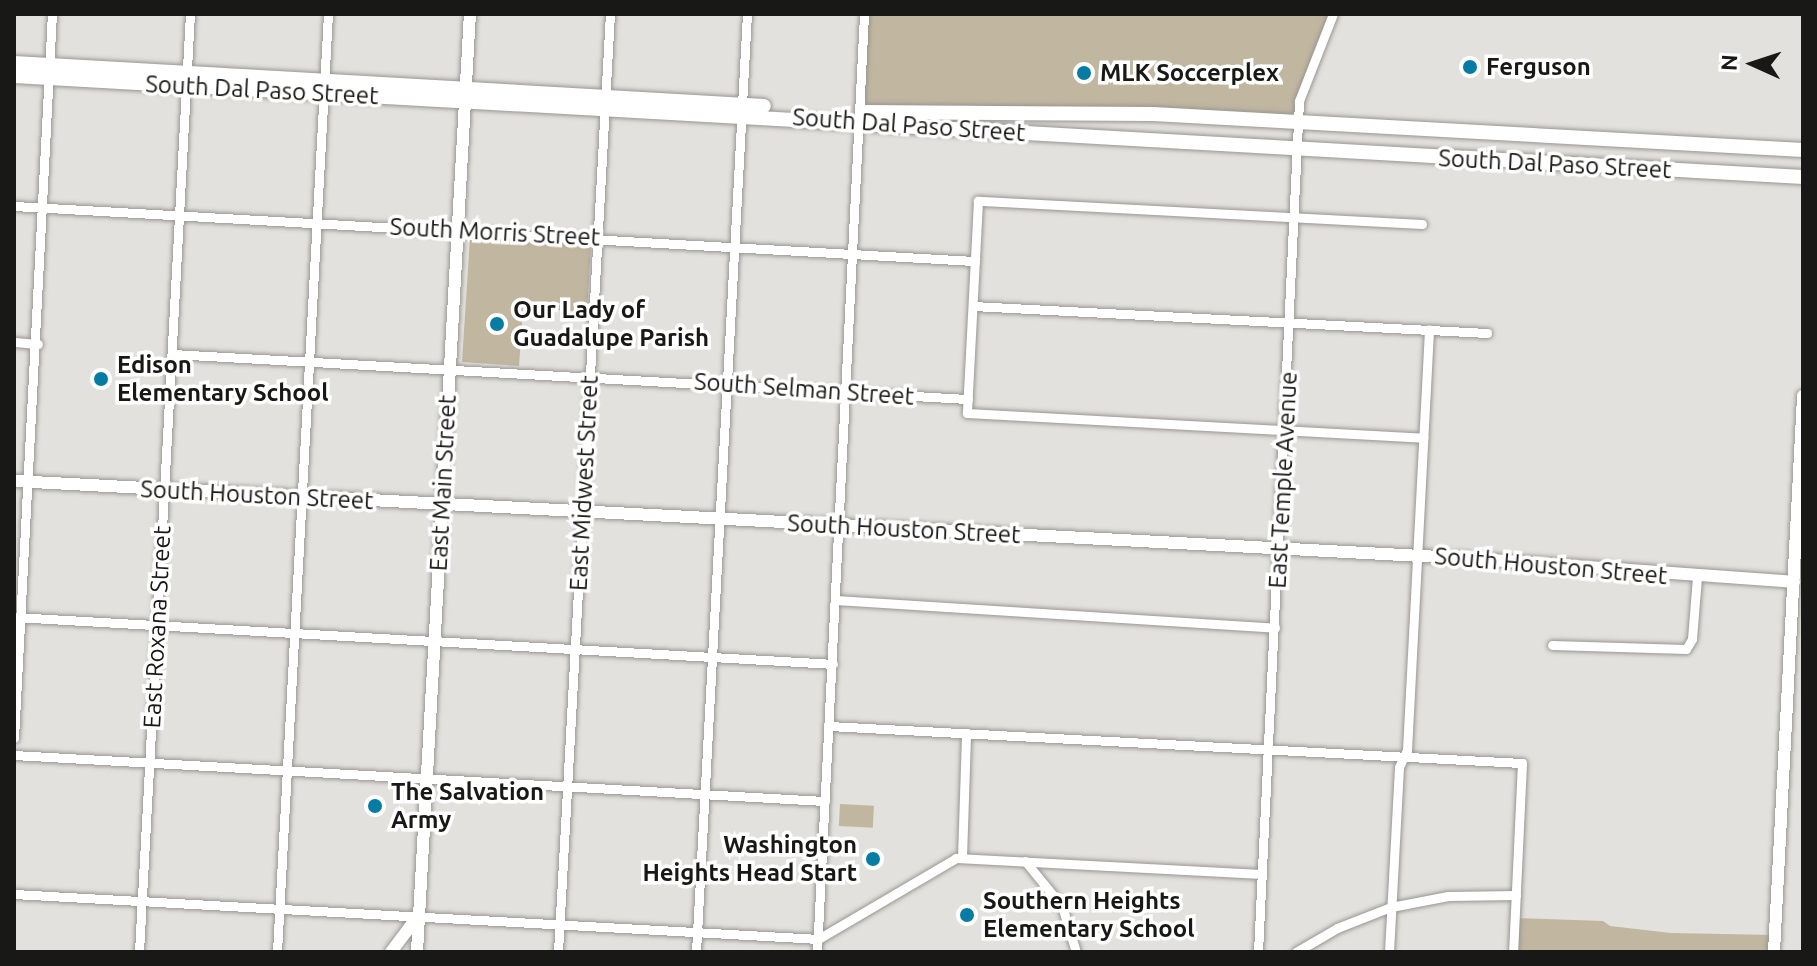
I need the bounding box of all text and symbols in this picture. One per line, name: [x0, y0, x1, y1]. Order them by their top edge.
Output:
north arrow: [1713, 24, 1793, 104]
place label: Ferguson: [1486, 53, 1591, 81]
text: N: [1716, 54, 1741, 72]
marker: Ferguson: [1461, 58, 1479, 76]
place label: MLK Soccerplex: [1100, 59, 1279, 87]
marker: MLK Soccerplex: [1075, 64, 1093, 82]
street label: South Dal Paso Street: [145, 70, 379, 110]
street label: South Dal Paso Street: [792, 102, 1026, 148]
street label: South Dal Paso Street: [1438, 144, 1672, 184]
street label: South Morris Street: [389, 212, 601, 252]
place label: Our Lady of Guadalupe Parish: [513, 296, 709, 352]
marker: Our Lady of Guadalupe Parish: [488, 315, 506, 333]
place label: Edison Elementary School: [117, 351, 329, 407]
street label: South Selman Street: [693, 367, 915, 411]
marker: Edison Elementary School: [92, 370, 110, 388]
street label: East Temple Avenue: [1263, 371, 1303, 589]
street label: East Midwest Street: [564, 374, 604, 592]
street label: East Main Street: [424, 394, 462, 572]
street label: South Houston Street: [140, 475, 374, 515]
street label: South Houston Street: [787, 509, 1021, 549]
street label: East Roxana Street: [137, 525, 177, 729]
street label: South Houston Street: [1433, 541, 1669, 591]
place label: The Salvation Army: [391, 778, 544, 834]
marker: The Salvation Army: [366, 797, 384, 815]
place label: Washington Heights Head Start: [642, 831, 857, 887]
marker: Washington Heights Head Start: [864, 850, 882, 868]
place label: Southern Heights Elementary School: [983, 887, 1195, 943]
marker: Southern Heights Elementary School: [958, 906, 976, 924]

